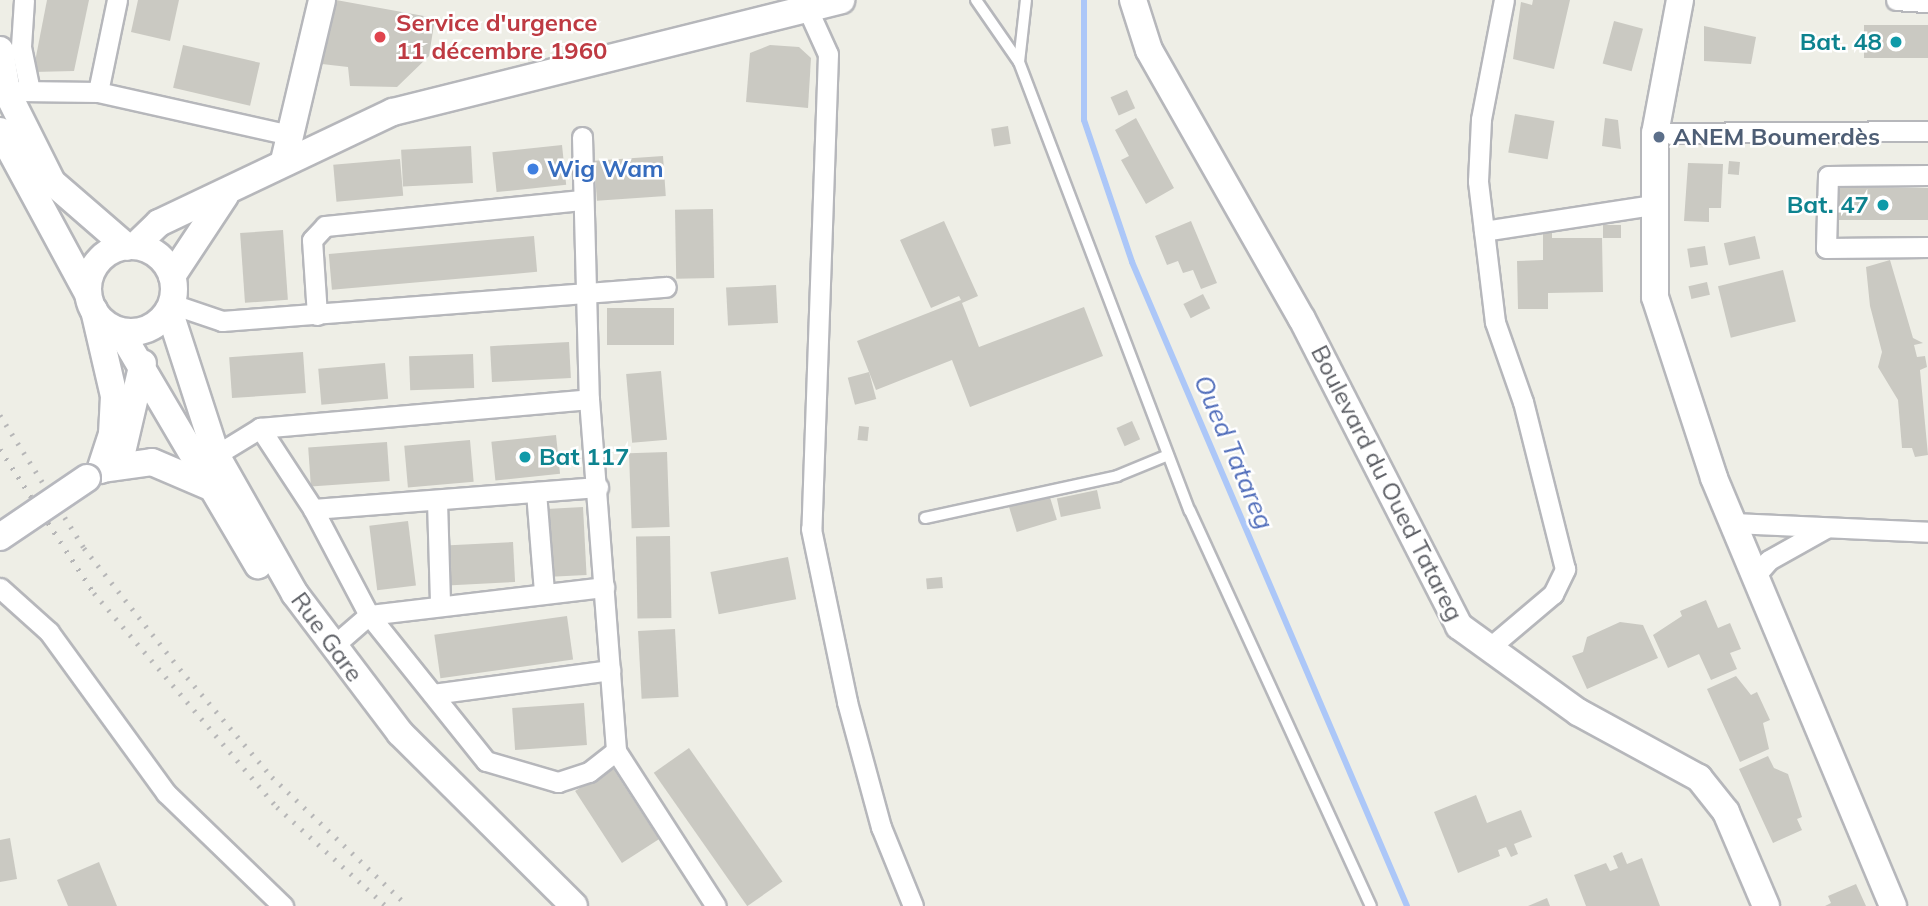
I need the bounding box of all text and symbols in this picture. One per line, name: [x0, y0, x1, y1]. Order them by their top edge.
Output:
place label: Service d'urgence 11 décembre 1960: [396, 9, 607, 65]
marker: Service d'urgence 11 décembre 1960: [370, 27, 390, 47]
place label: Bat. 48: [1800, 28, 1882, 56]
marker: Bat. 48: [1888, 34, 1904, 50]
place label: ANEM Boumerdès: [1673, 123, 1880, 151]
marker: ANEM Boumerdès: [1651, 129, 1667, 145]
place label: Wig Wam: [547, 155, 664, 183]
marker: Wig Wam: [525, 161, 541, 177]
place label: Bat. 47: [1787, 191, 1869, 219]
marker: Bat. 47: [1875, 197, 1891, 213]
street label: Boulevard du Oued Tatareg: [1305, 341, 1469, 625]
water label: Oued Tatareg: [1187, 370, 1281, 534]
place label: Bat 117: [539, 443, 629, 471]
marker: Bat 117: [517, 449, 533, 465]
street label: Rue Gare: [285, 587, 369, 687]

